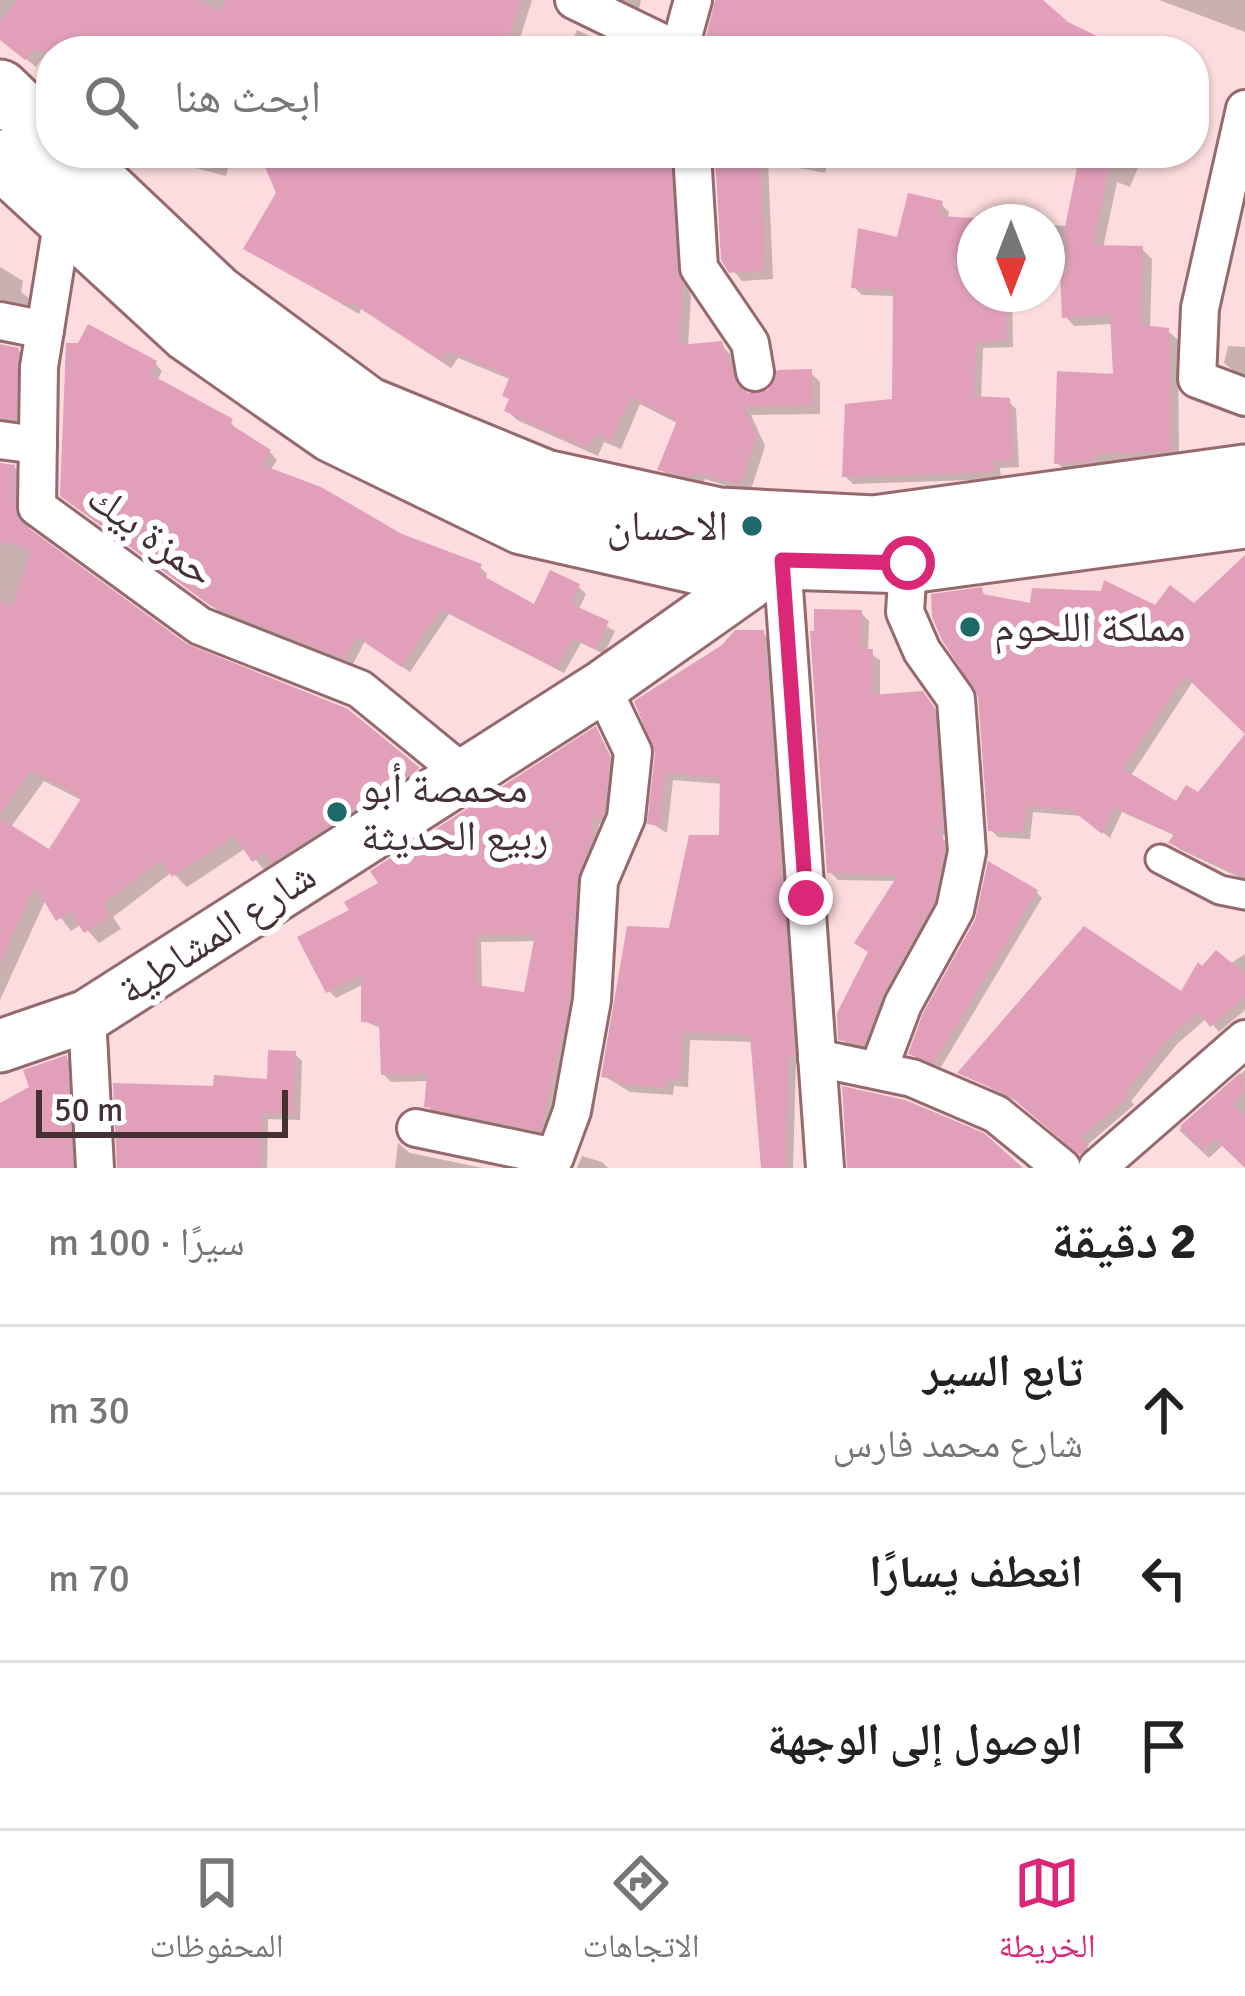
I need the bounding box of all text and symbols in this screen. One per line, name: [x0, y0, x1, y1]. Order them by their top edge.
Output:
search box: [36, 36, 1209, 168]
icon: search: [78, 69, 144, 135]
text: ابحث هنا: [174, 70, 321, 125]
north arrow: [957, 204, 1065, 312]
street label: حمزة بيك: [77, 472, 225, 598]
place label: الاحسان: [606, 501, 728, 552]
marker: الاحسان: [739, 513, 765, 539]
route start: [881, 536, 935, 590]
place label: مملكة اللحوم: [994, 602, 1186, 655]
marker: مملكة اللحوم: [957, 614, 983, 640]
place label: محمصة أبو ربيع الحديثة: [361, 762, 548, 862]
marker: محمصة أبو ربيع الحديثة: [324, 799, 350, 825]
street label: شارع المشاطية: [108, 850, 326, 1016]
route end: [779, 871, 833, 925]
scale bar: [36, 1084, 288, 1137]
text: 50 m: [54, 1090, 123, 1131]
text: 2 دقيقة: [1051, 1210, 1197, 1273]
text: سيرًا · 100 m: [48, 1218, 245, 1266]
text: تابع السير: [923, 1344, 1083, 1399]
icon: ahead: [1131, 1377, 1197, 1443]
text: 30 m: [48, 1386, 130, 1434]
text: شارع محمد فارس: [833, 1420, 1083, 1468]
text: انعطف يسارًا: [869, 1545, 1083, 1600]
icon: left: [1131, 1545, 1197, 1611]
text: 70 m: [48, 1554, 130, 1602]
text: الوصول إلى الوجهة: [767, 1713, 1083, 1768]
icon: arrive: [1131, 1713, 1197, 1779]
tab: المحفوظات: [149, 1850, 284, 1978]
tab: الاتجاهات: [582, 1850, 700, 1978]
tab: الخريطة: [998, 1850, 1096, 1978]

